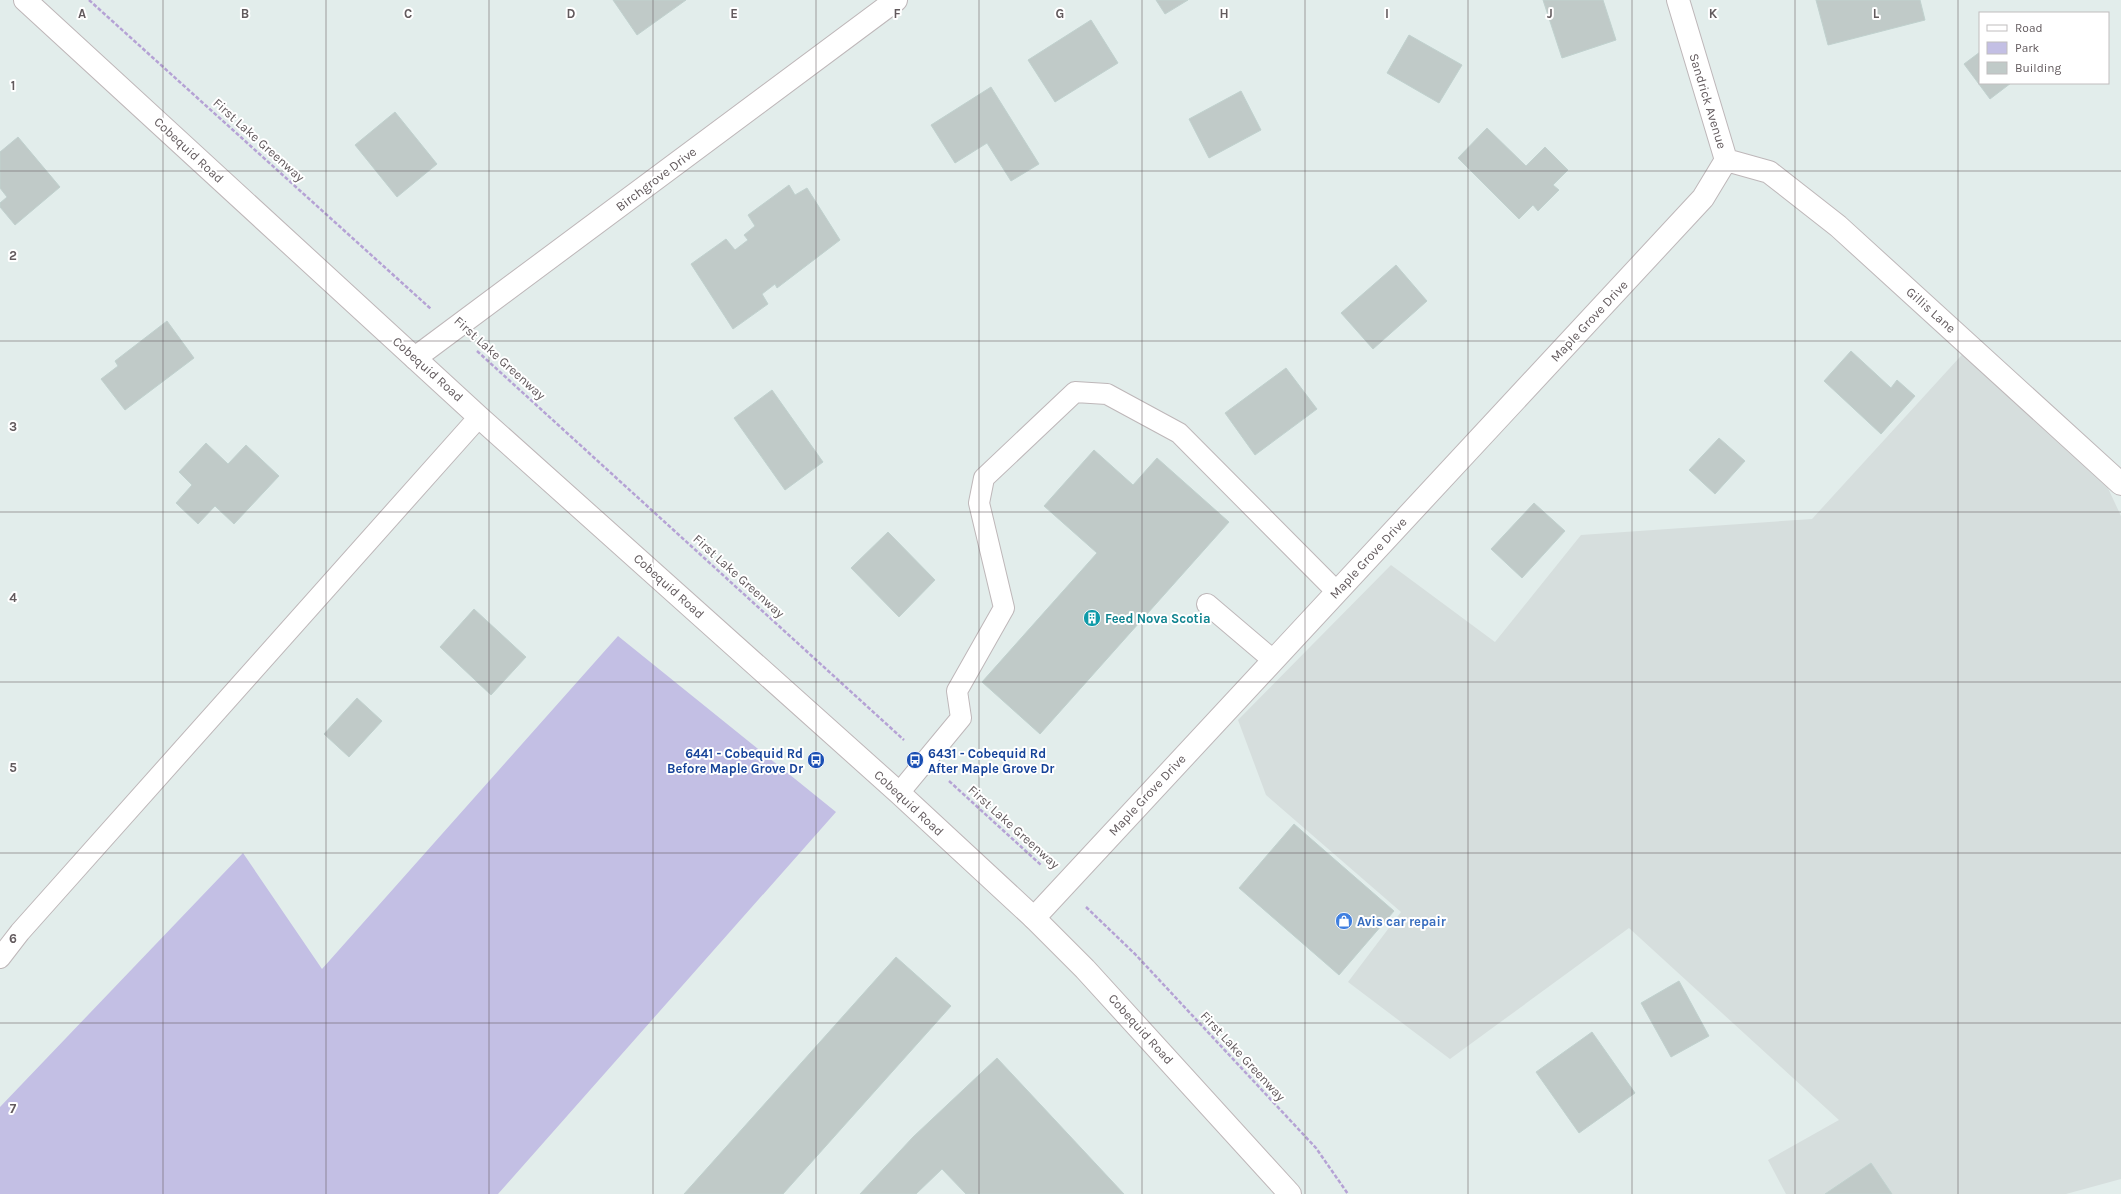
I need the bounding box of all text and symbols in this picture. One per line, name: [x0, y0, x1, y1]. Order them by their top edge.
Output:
text: A: [78, 6, 86, 21]
text: B: [241, 6, 249, 21]
text: C: [404, 6, 412, 21]
text: D: [567, 6, 576, 21]
text: E: [730, 6, 738, 21]
text: F: [893, 6, 901, 21]
text: G: [1056, 6, 1064, 21]
text: H: [1219, 6, 1229, 21]
text: I: [1385, 6, 1389, 21]
text: J: [1547, 6, 1553, 21]
text: K: [1709, 6, 1718, 21]
text: L: [1873, 6, 1880, 21]
legend: [1979, 12, 2109, 84]
text: Road: [2015, 21, 2043, 35]
text: Park: [2015, 41, 2040, 55]
street label: Sandrick Avenue: [1686, 51, 1730, 151]
text: Building: [2015, 61, 2062, 75]
text: 1: [11, 78, 15, 93]
street label: First Lake Greenway: [210, 95, 308, 185]
street label: Cobequid Road: [150, 114, 227, 187]
street label: Birchgrove Drive: [613, 144, 700, 214]
text: 2: [9, 248, 17, 263]
street label: Maple Grove Drive: [1547, 277, 1631, 365]
street label: Gillis Lane: [1903, 284, 1959, 336]
street label: First Lake Greenway: [451, 313, 549, 403]
street label: Cobequid Road: [389, 333, 466, 405]
text: 3: [9, 419, 17, 434]
street label: Maple Grove Drive: [1326, 514, 1410, 602]
street label: First Lake Greenway: [690, 531, 788, 621]
street label: Cobequid Road: [630, 550, 707, 622]
text: 4: [9, 590, 17, 605]
building icon: Feed Nova Scotia: [1082, 608, 1102, 628]
place label: Feed Nova Scotia: [1105, 611, 1211, 626]
place label: 6441 - Cobequid Rd Before Maple Grove Dr: [667, 746, 804, 776]
place label: 6431 - Cobequid Rd After Maple Grove Dr: [928, 746, 1055, 776]
bus stop icon: 6441 - Cobequid Rd Before Maple Grove Dr: [806, 750, 826, 770]
bus stop icon: 6431 - Cobequid Rd After Maple Grove Dr: [905, 750, 925, 770]
street label: Maple Grove Drive: [1105, 751, 1189, 839]
text: 5: [9, 760, 17, 775]
street label: Cobequid Road: [870, 767, 947, 840]
street label: First Lake Greenway: [965, 782, 1063, 872]
shop icon: Avis car repair: [1334, 911, 1354, 931]
place label: Avis car repair: [1357, 914, 1447, 929]
text: 6: [9, 931, 17, 946]
street label: Cobequid Road: [1105, 991, 1177, 1068]
street label: First Lake Greenway: [1197, 1008, 1289, 1104]
text: 7: [10, 1101, 17, 1116]

